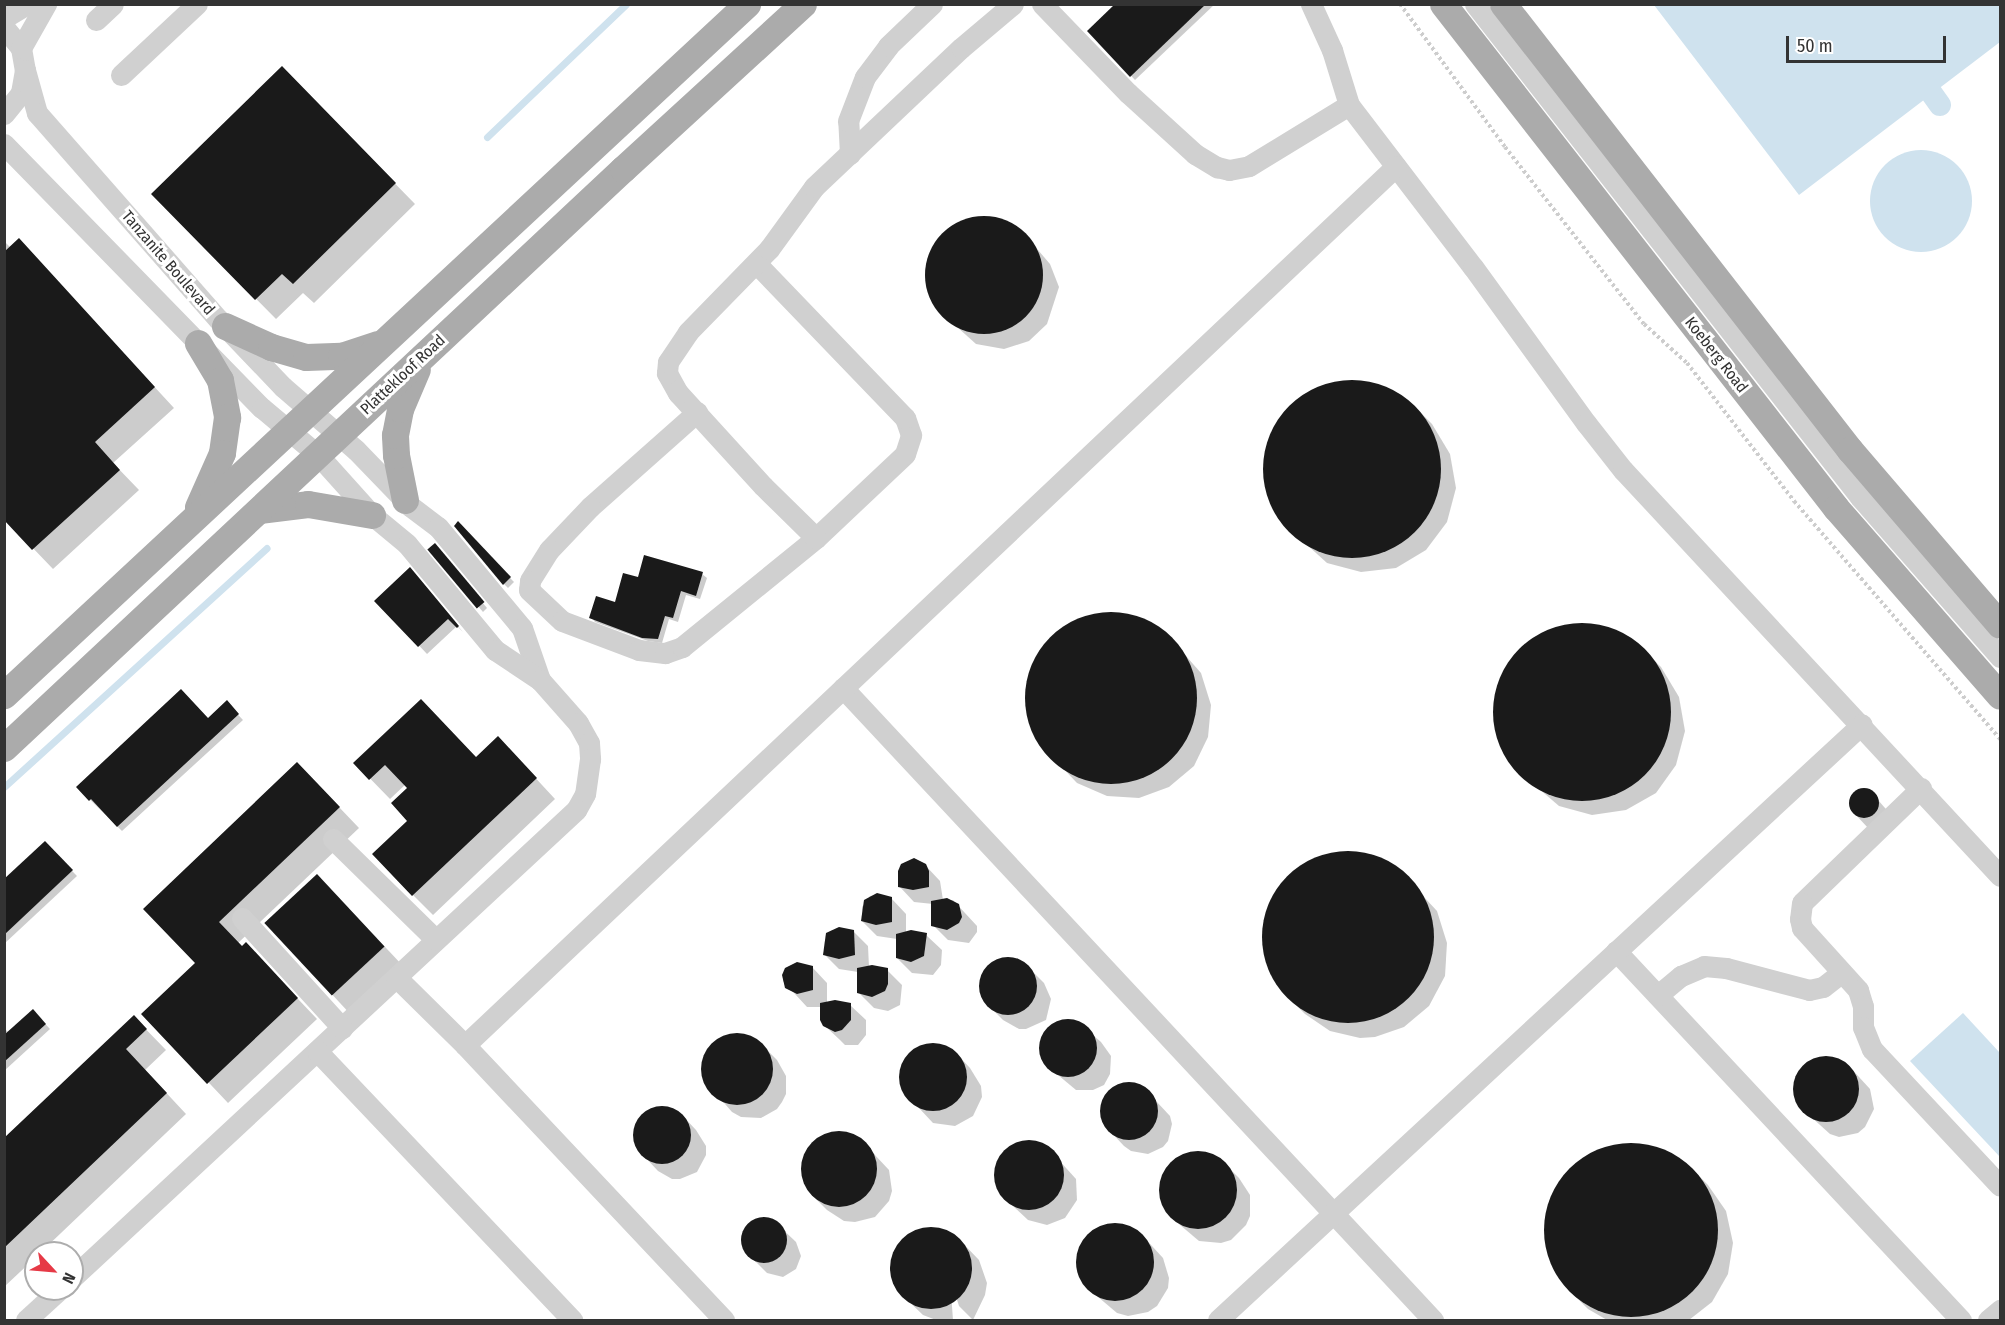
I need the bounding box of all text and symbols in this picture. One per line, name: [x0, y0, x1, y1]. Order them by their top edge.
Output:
scale bar: [1789, 24, 1950, 62]
text: 50 m: [1797, 35, 1833, 57]
street label: Tanzanite Boulevard: [117, 207, 219, 319]
street label: Koeberg Road: [1680, 313, 1752, 397]
street label: Plattekloof Road: [357, 331, 449, 419]
north arrow: [24, 1241, 84, 1301]
text: N: [58, 1270, 79, 1287]

